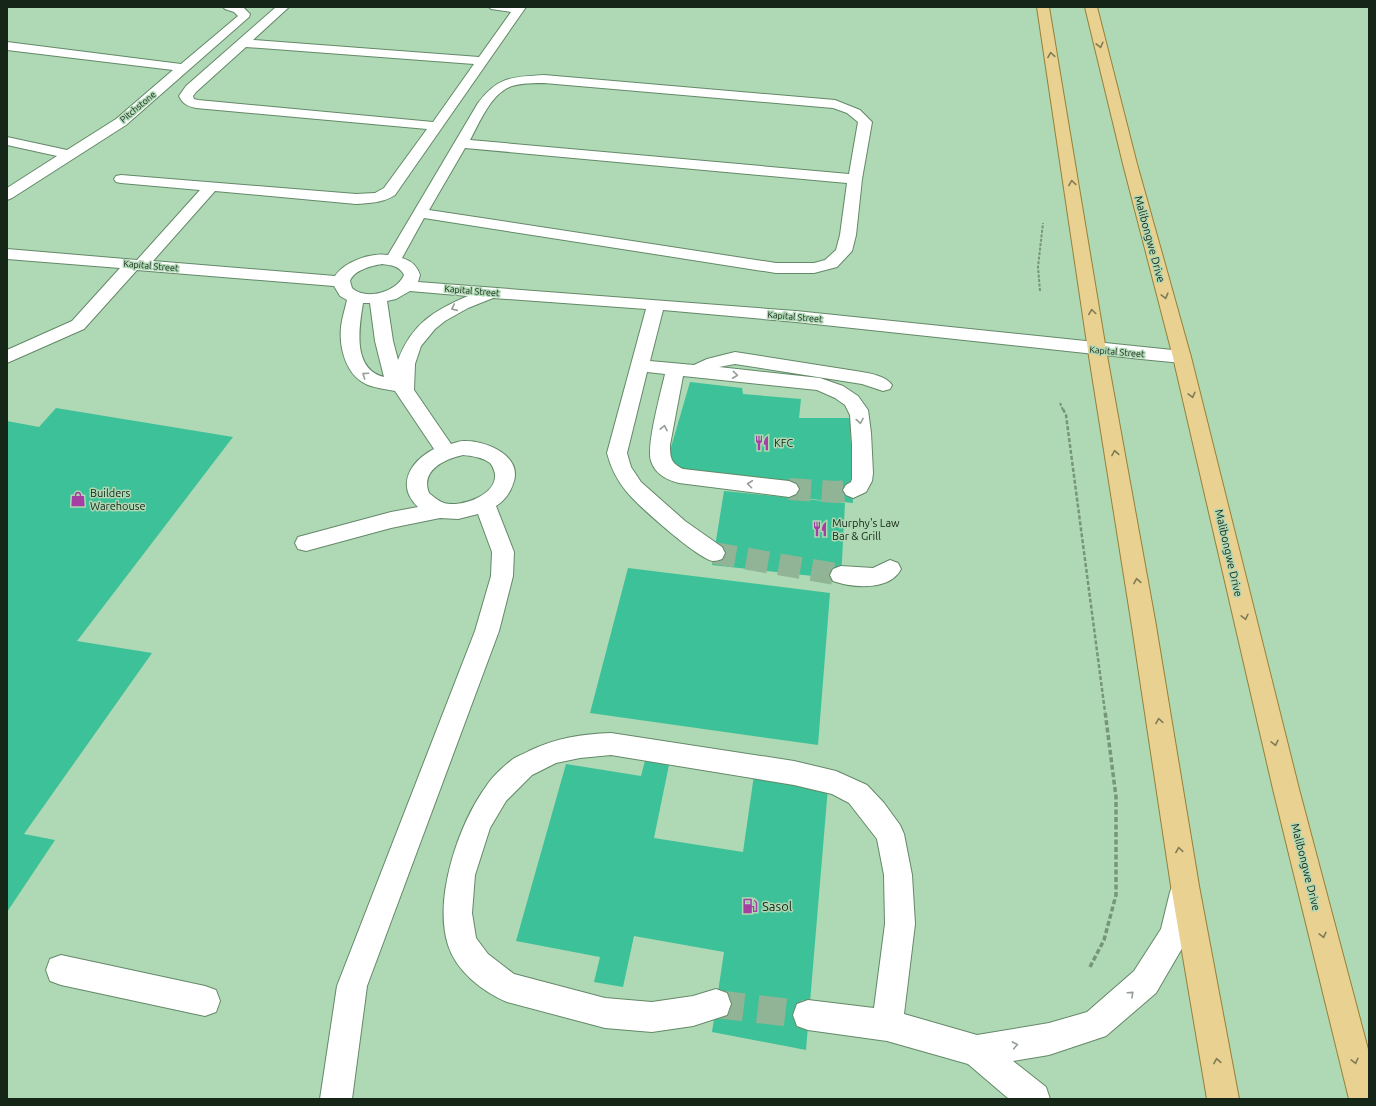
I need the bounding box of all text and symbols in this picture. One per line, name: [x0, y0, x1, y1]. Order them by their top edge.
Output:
one-way arrow: [1095, 41, 1104, 48]
one-way arrow: [1047, 52, 1056, 58]
street label: Pitchstone: [118, 89, 158, 125]
one-way arrow: [1068, 180, 1076, 186]
street label: Malibongwe Drive: [1133, 194, 1167, 284]
street label: Kapital Street: [123, 259, 179, 273]
street label: Kapital Street: [444, 284, 500, 298]
one-way arrow: [1161, 293, 1169, 300]
one-way arrow: [451, 303, 459, 311]
one-way arrow: [1088, 309, 1097, 315]
street label: Kapital Street: [767, 310, 823, 324]
street label: Kapital Street: [1089, 345, 1145, 359]
one-way arrow: [732, 370, 738, 379]
one-way arrow: [362, 372, 369, 380]
one-way arrow: [1187, 392, 1195, 398]
one-way arrow: [855, 418, 864, 424]
one-way arrow: [659, 425, 667, 431]
restaurant icon: KFC: [753, 434, 771, 452]
place label: KFC: [774, 437, 793, 449]
one-way arrow: [1111, 450, 1120, 456]
one-way arrow: [747, 480, 753, 489]
place label: Builders Warehouse: [90, 487, 146, 512]
shop icon: Builders Warehouse: [69, 490, 87, 508]
street label: Malibongwe Drive: [1213, 508, 1245, 598]
place label: Murphy's Law Bar & Grill: [832, 517, 900, 542]
restaurant icon: Murphy's Law Bar & Grill: [811, 520, 829, 538]
one-way arrow: [1133, 578, 1141, 584]
one-way arrow: [1240, 614, 1248, 620]
one-way arrow: [1155, 718, 1164, 725]
one-way arrow: [1270, 739, 1279, 746]
street label: Malibongwe Drive: [1289, 822, 1323, 912]
one-way arrow: [1175, 847, 1184, 853]
fuel station icon: Sasol: [741, 897, 759, 915]
place label: Sasol: [762, 899, 793, 913]
one-way arrow: [1319, 932, 1327, 939]
one-way arrow: [1126, 991, 1134, 999]
one-way arrow: [1012, 1041, 1018, 1050]
one-way arrow: [1213, 1058, 1221, 1064]
one-way arrow: [1351, 1058, 1359, 1065]

